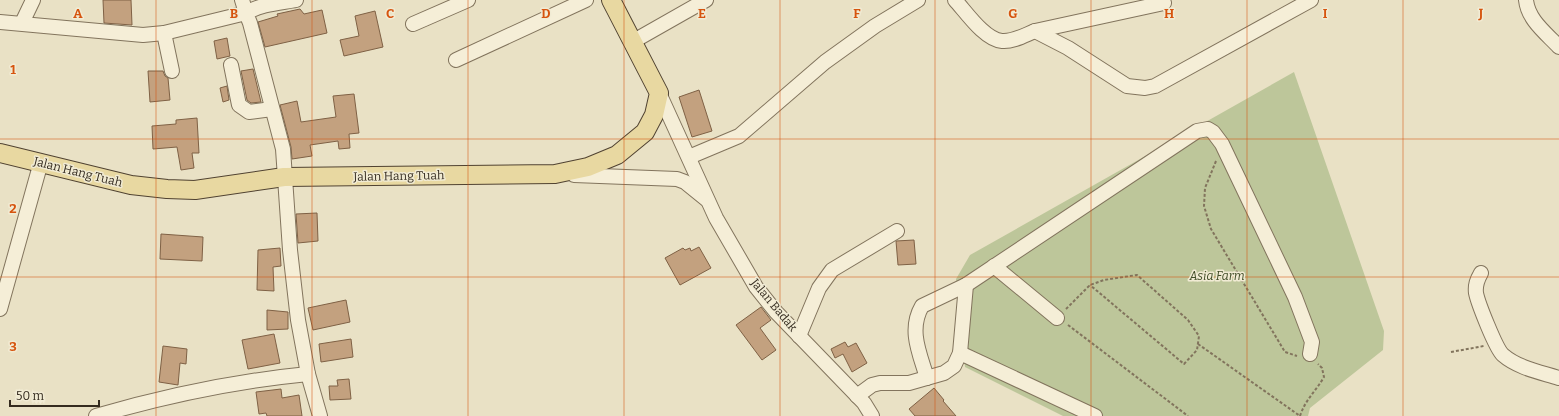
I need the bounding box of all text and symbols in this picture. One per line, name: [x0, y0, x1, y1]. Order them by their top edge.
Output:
text: A: [73, 6, 83, 21]
text: B: [230, 6, 238, 21]
text: C: [386, 6, 394, 21]
text: D: [541, 6, 551, 21]
text: E: [698, 6, 706, 21]
text: F: [853, 6, 861, 21]
text: G: [1008, 6, 1018, 21]
text: H: [1164, 6, 1174, 21]
text: I: [1323, 6, 1328, 21]
text: J: [1478, 6, 1484, 21]
text: 1: [10, 62, 16, 77]
street label: Jalan Hang Tuah: [31, 154, 124, 190]
street label: Jalan Hang Tuah: [352, 168, 445, 184]
text: 2: [9, 201, 17, 216]
park label: Asia Farm: [1188, 269, 1245, 283]
street label: Jalan Badak: [747, 275, 800, 334]
text: 3: [9, 339, 17, 354]
scale bar: [10, 382, 99, 408]
text: 50 m: [16, 389, 45, 403]

